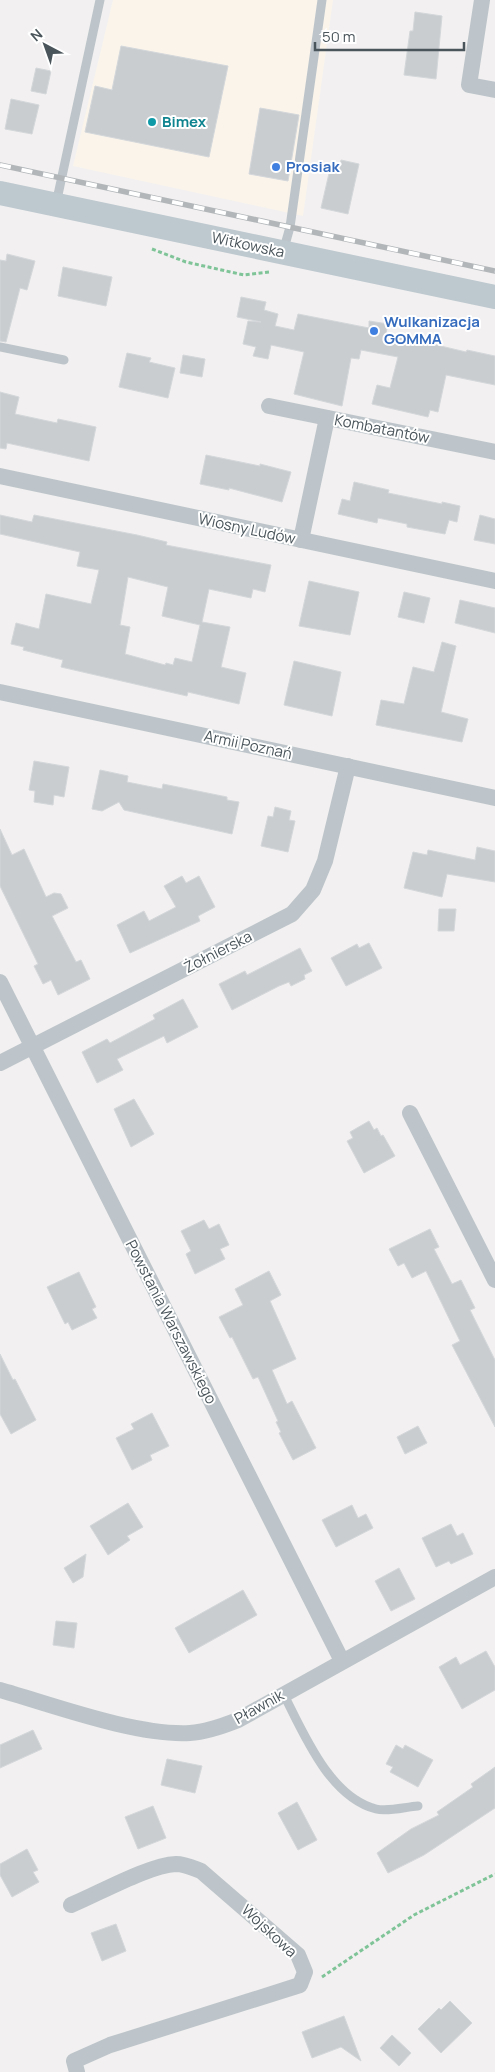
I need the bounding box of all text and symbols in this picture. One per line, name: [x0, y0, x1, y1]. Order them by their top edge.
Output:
north arrow: [20, 20, 70, 70]
scale bar: [315, 20, 464, 52]
text: N: [26, 24, 46, 45]
text: 50 m: [322, 26, 356, 47]
place label: Bimex: [162, 111, 207, 132]
marker: Bimex: [146, 116, 158, 128]
place label: Prosiak: [286, 156, 340, 177]
marker: Prosiak: [270, 161, 282, 173]
street label: Witkowska: [210, 227, 286, 262]
place label: Wulkanizacja GOMMA: [384, 311, 480, 349]
marker: Wulkanizacja GOMMA: [368, 325, 380, 337]
street label: Kombatantów: [333, 409, 432, 448]
street label: Wiosny Ludów: [197, 508, 298, 549]
street label: Armii Poznań: [202, 725, 294, 764]
street label: Żołnierska: [180, 925, 255, 978]
street label: Powstania Warszawskiego: [121, 1236, 222, 1408]
street label: Pławnik: [230, 1684, 288, 1729]
street label: Wojskowa: [237, 1899, 302, 1962]

